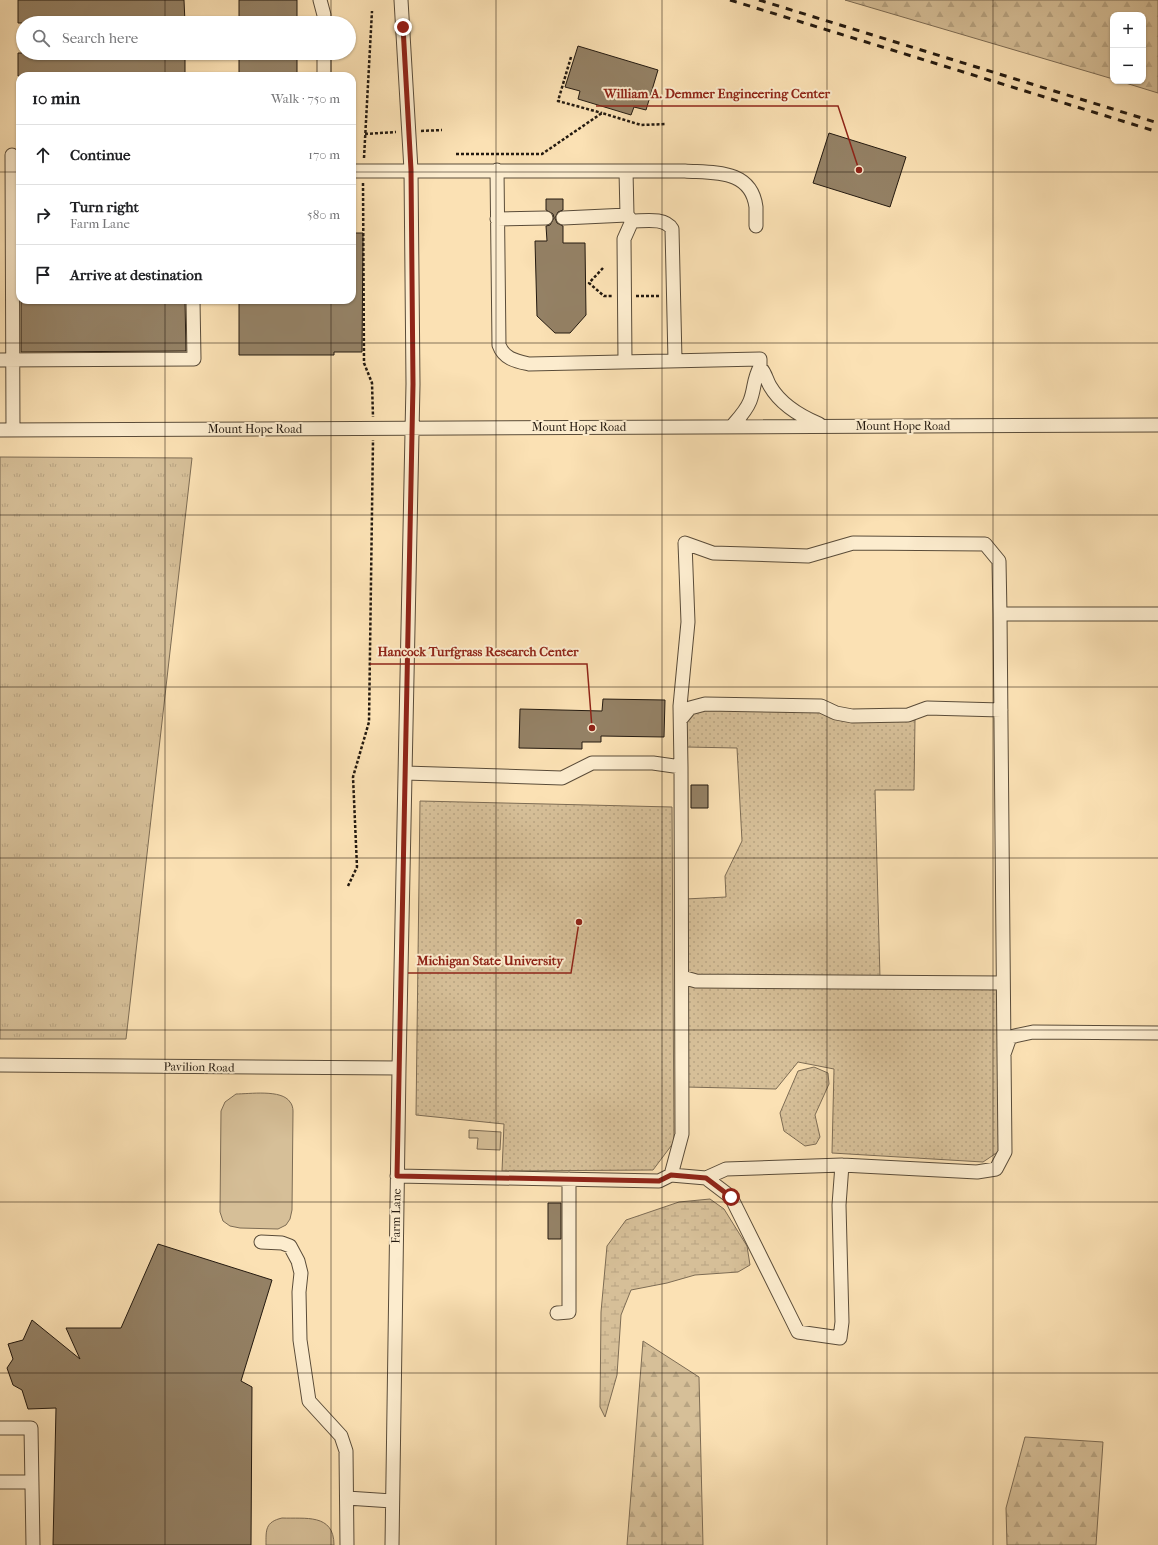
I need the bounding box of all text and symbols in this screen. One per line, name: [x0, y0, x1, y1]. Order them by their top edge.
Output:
map controls: [1110, 12, 1146, 84]
button: +: [1110, 12, 1146, 48]
search box: [16, 16, 356, 60]
route end: [394, 18, 412, 36]
icon: search: [30, 27, 52, 49]
text: Search here: [62, 29, 138, 47]
button: −: [1110, 48, 1146, 84]
callout: William A. Demmer Engineering Center: [596, 81, 838, 106]
text: William A. Demmer Engineering Center: [603, 86, 831, 102]
text: 10 min: [32, 88, 80, 108]
text: Walk · 750 m: [271, 91, 340, 106]
icon: ahead: [32, 144, 54, 166]
text: Continue: [70, 146, 130, 164]
text: 170 m: [308, 147, 340, 162]
text: Turn right: [70, 198, 139, 216]
icon: right: [32, 204, 54, 226]
text: 580 m: [307, 207, 340, 222]
text: Farm Lane: [70, 216, 130, 231]
icon: arrive: [32, 264, 54, 286]
text: Arrive at destination: [70, 266, 202, 284]
street label: Mount Hope Road: [856, 419, 951, 433]
street label: Mount Hope Road: [532, 420, 627, 434]
street label: Mount Hope Road: [208, 422, 303, 436]
callout: Hancock Turfgrass Research Center: [370, 639, 587, 664]
text: Hancock Turfgrass Research Center: [377, 644, 579, 660]
callout: Michigan State University: [408, 948, 571, 973]
text: Michigan State University: [416, 953, 564, 969]
street label: Pavilion Road: [163, 1059, 235, 1075]
street label: Farm Lane: [389, 1188, 403, 1244]
route start: [722, 1188, 740, 1206]

